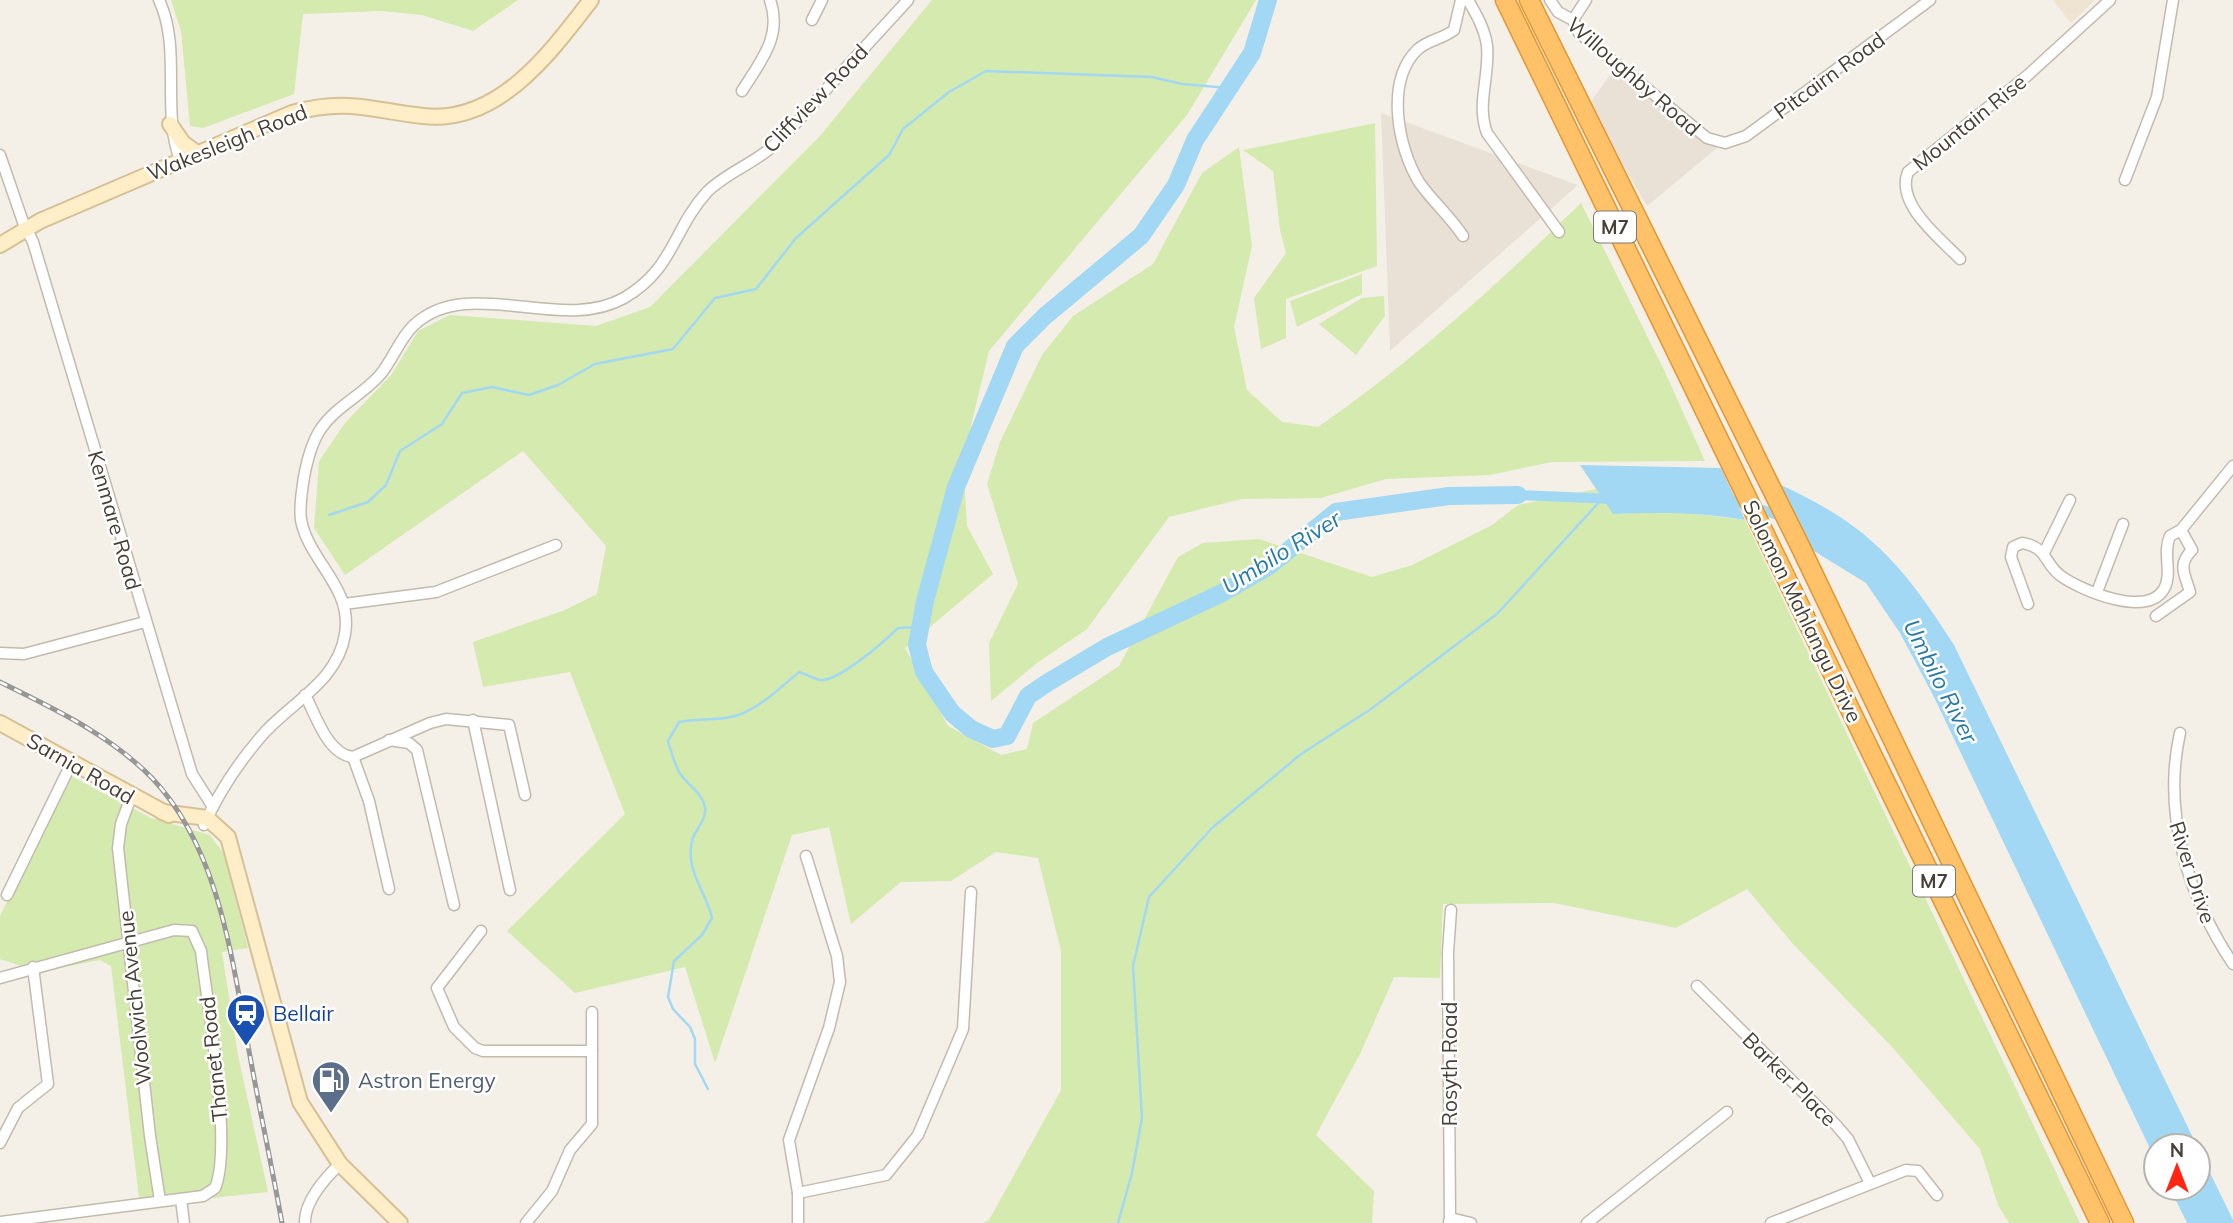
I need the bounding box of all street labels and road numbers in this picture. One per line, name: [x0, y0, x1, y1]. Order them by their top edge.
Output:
street label: Willoughby Road: [1562, 11, 1706, 141]
street label: Pitcairn Road: [1768, 26, 1890, 124]
street label: Cliffview Road: [757, 38, 873, 158]
street label: Mountain Rise: [1907, 68, 2031, 176]
street label: Wakesleigh Road: [143, 98, 311, 186]
road number: M7: [1594, 212, 1636, 243]
street label: Kenmare Road: [83, 447, 147, 593]
street label: Solomon Mahlangu Drive: [1738, 496, 1868, 726]
street label: Sarnia Road: [22, 727, 140, 809]
street label: River Drive: [2164, 818, 2222, 926]
road number: M7: [1913, 866, 1955, 897]
street label: Woolwich Avenue: [112, 909, 156, 1087]
street label: Thanet Road: [194, 995, 232, 1123]
street label: Rosyth Road: [1436, 1002, 1462, 1126]
street label: Barker Place: [1738, 1027, 1842, 1131]

